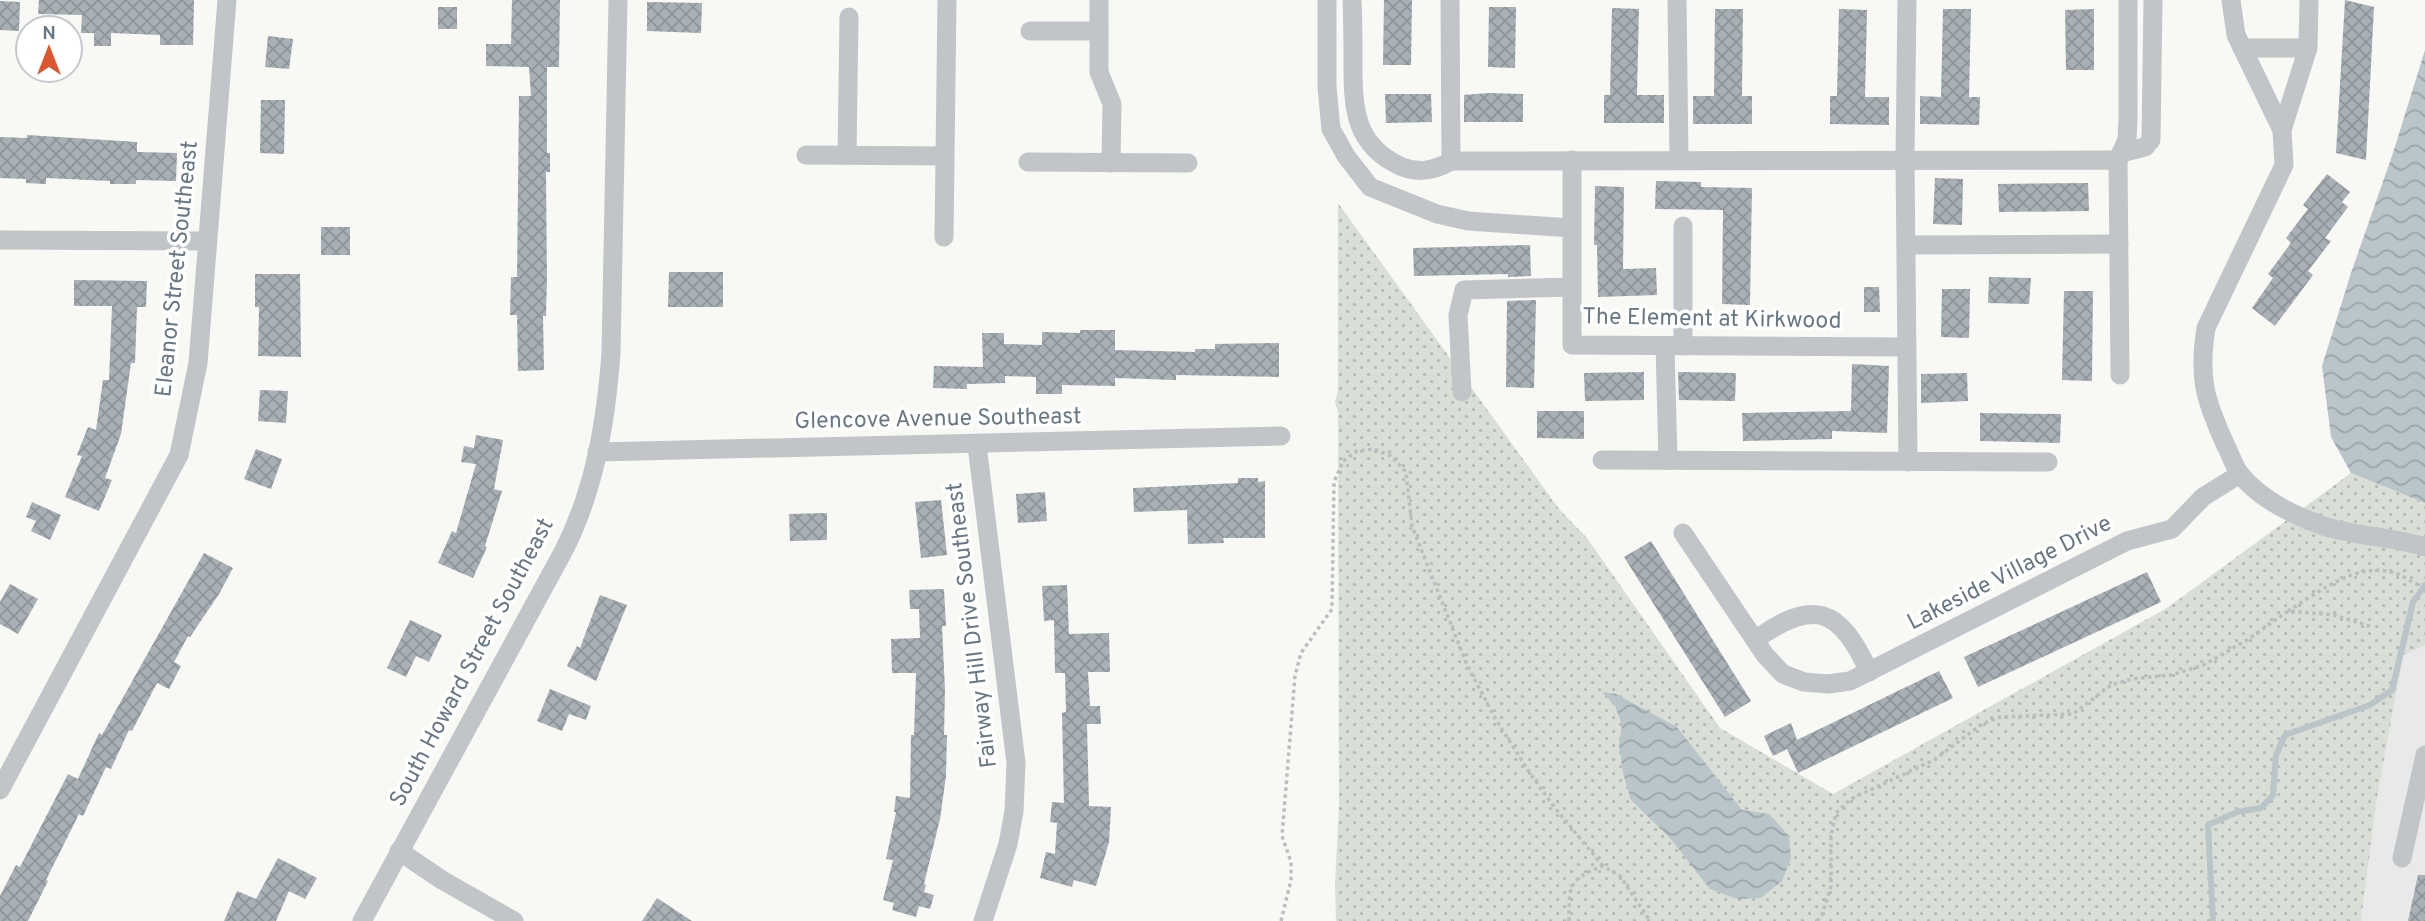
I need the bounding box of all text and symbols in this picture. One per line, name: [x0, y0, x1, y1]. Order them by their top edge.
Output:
north arrow: [14, 14, 84, 84]
text: N: [42, 22, 56, 46]
street label: Eleanor Street Southeast: [150, 139, 206, 399]
street label: The Element at Kirkwood: [1582, 303, 1842, 337]
street label: Glencove Avenue Southeast: [794, 403, 1082, 437]
street label: Fairway Hill Drive Southeast: [941, 481, 1005, 769]
street label: Lakeside Village Drive: [1903, 510, 2117, 638]
street label: South Howard Street Southeast: [384, 514, 562, 812]

